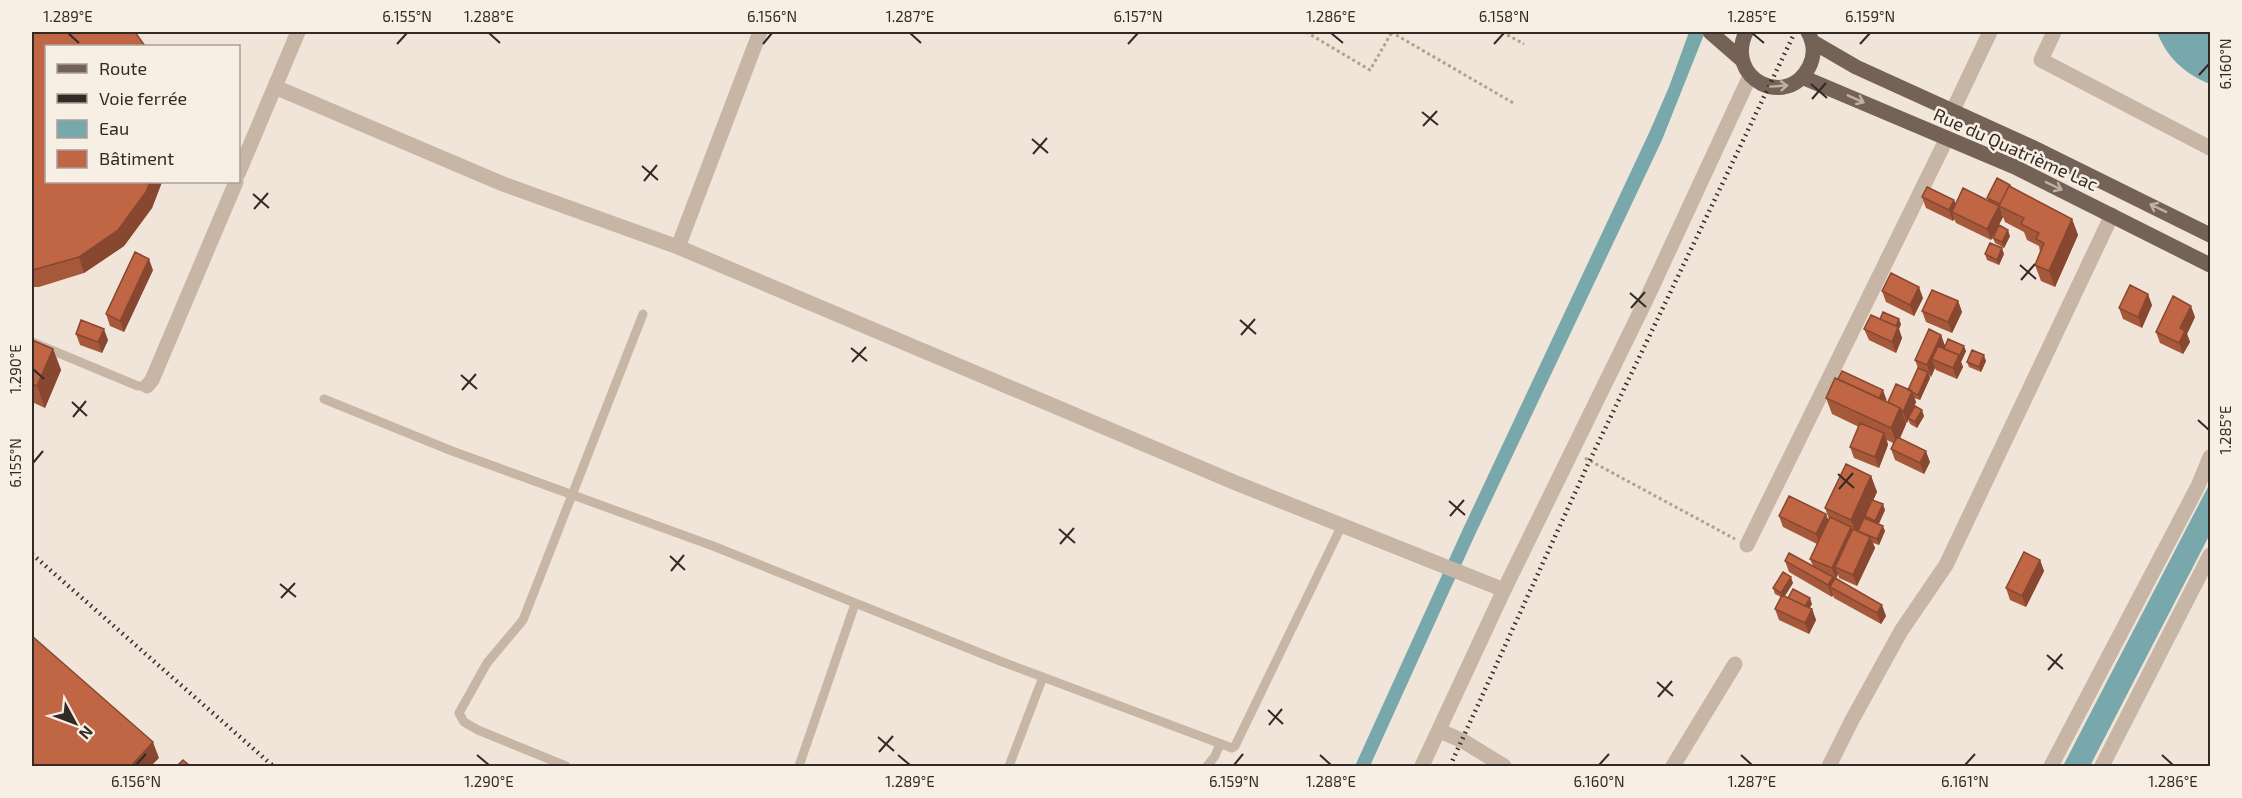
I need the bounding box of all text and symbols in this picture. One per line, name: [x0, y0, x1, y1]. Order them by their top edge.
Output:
text: 1.289°E: [43, 7, 93, 25]
text: 6.155°N: [382, 7, 432, 25]
text: 1.288°E: [464, 7, 514, 25]
text: 6.156°N: [747, 7, 797, 25]
text: 1.287°E: [886, 7, 934, 25]
text: 6.157°N: [1113, 7, 1163, 25]
text: 1.286°E: [1306, 7, 1356, 25]
text: 6.158°N: [1479, 7, 1529, 25]
text: 1.285°E: [1728, 7, 1776, 25]
text: 6.159°N: [1845, 7, 1895, 25]
text: 6.160°N: [2216, 39, 2234, 90]
legend: [45, 45, 240, 183]
text: Route: [99, 57, 147, 79]
one-way arrow: [1768, 80, 1788, 91]
text: Voie ferrée: [99, 87, 187, 109]
one-way arrow: [1847, 94, 1865, 105]
street label: Rue du Quatrième Lac: [1930, 103, 2102, 195]
text: Eau: [99, 117, 129, 139]
text: Bâtiment: [99, 147, 174, 169]
one-way arrow: [2045, 180, 2063, 192]
one-way arrow: [2150, 202, 2168, 214]
text: 1.290°E: [6, 344, 24, 394]
text: 1.285°E: [2216, 406, 2234, 454]
text: 6.155°N: [6, 438, 24, 488]
north arrow: [45, 693, 105, 753]
text: N: [76, 723, 98, 744]
text: 6.156°N: [111, 772, 161, 790]
text: 1.290°E: [464, 772, 514, 790]
text: 1.289°E: [885, 772, 935, 790]
text: 6.159°N: [1209, 772, 1259, 790]
text: 1.288°E: [1306, 772, 1356, 790]
text: 6.160°N: [1574, 772, 1625, 790]
text: 1.287°E: [1728, 772, 1776, 790]
text: 6.161°N: [1941, 772, 1989, 790]
text: 1.286°E: [2148, 772, 2198, 790]

